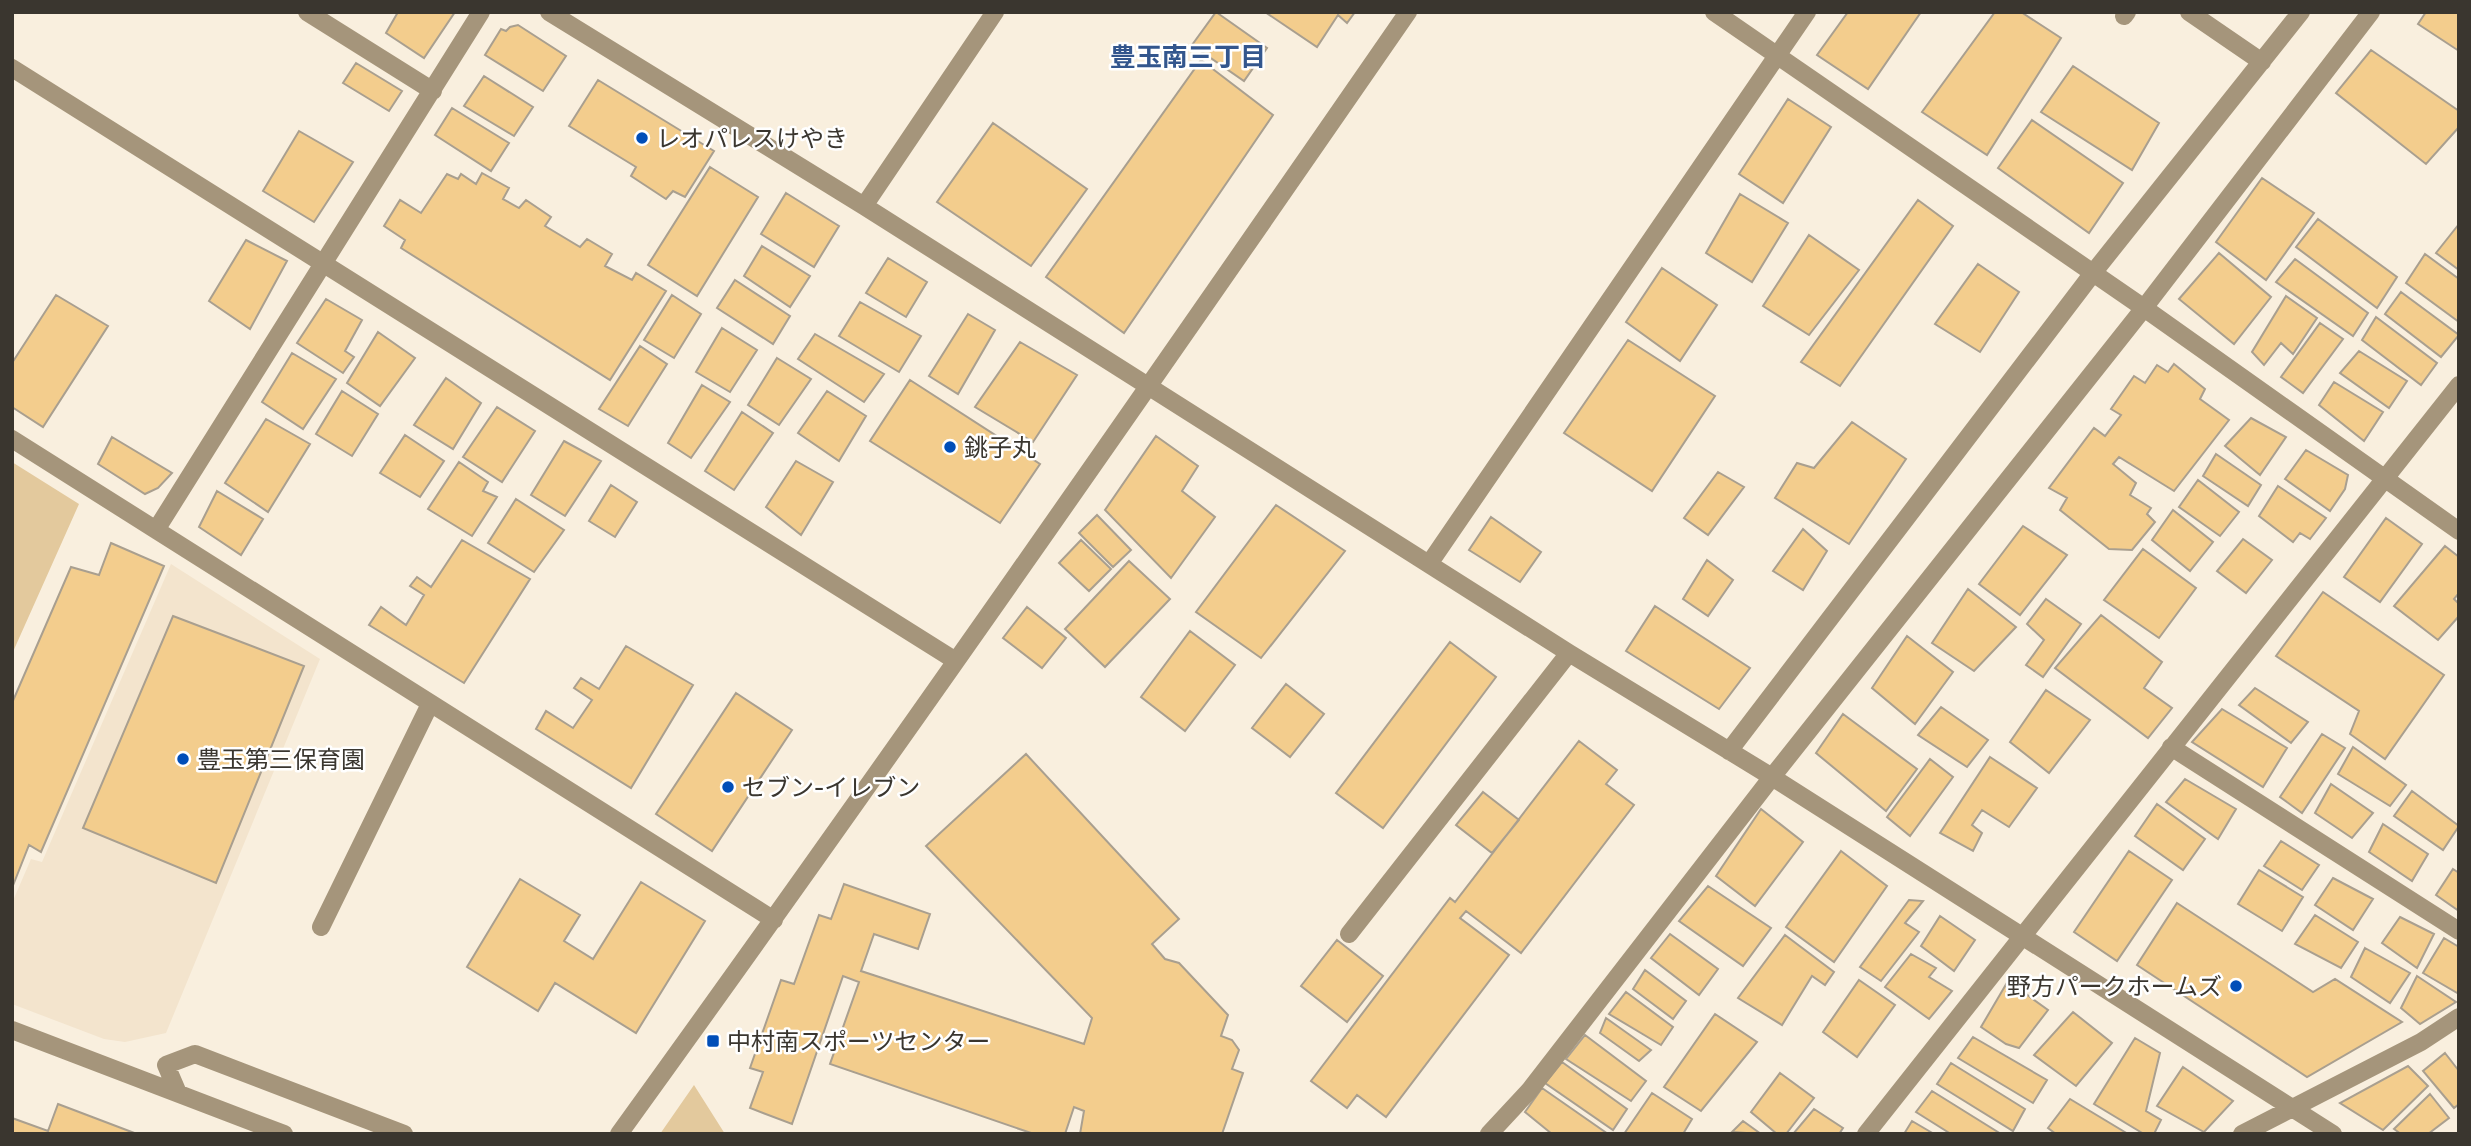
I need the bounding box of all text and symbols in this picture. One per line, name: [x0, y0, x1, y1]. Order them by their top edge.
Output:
district label: 豊玉南三丁目: [1110, 41, 1266, 73]
place label: レオパレスけやき: [656, 124, 848, 153]
marker: レオパレスけやき: [634, 130, 650, 146]
place label: 銚子丸: [964, 433, 1036, 462]
marker: 銚子丸: [942, 439, 958, 455]
place label: 豊玉第三保育園: [197, 745, 365, 774]
marker: 豊玉第三保育園: [175, 751, 191, 767]
place label: セブン-イレブン: [742, 773, 920, 802]
marker: セブン-イレブン: [720, 779, 736, 795]
place label: 野方パークホームズ: [2007, 972, 2222, 1001]
marker: 野方パークホームズ: [2228, 978, 2244, 994]
place label: 中村南スポーツセンター: [727, 1027, 991, 1056]
marker: 中村南スポーツセンター: [705, 1033, 721, 1049]

